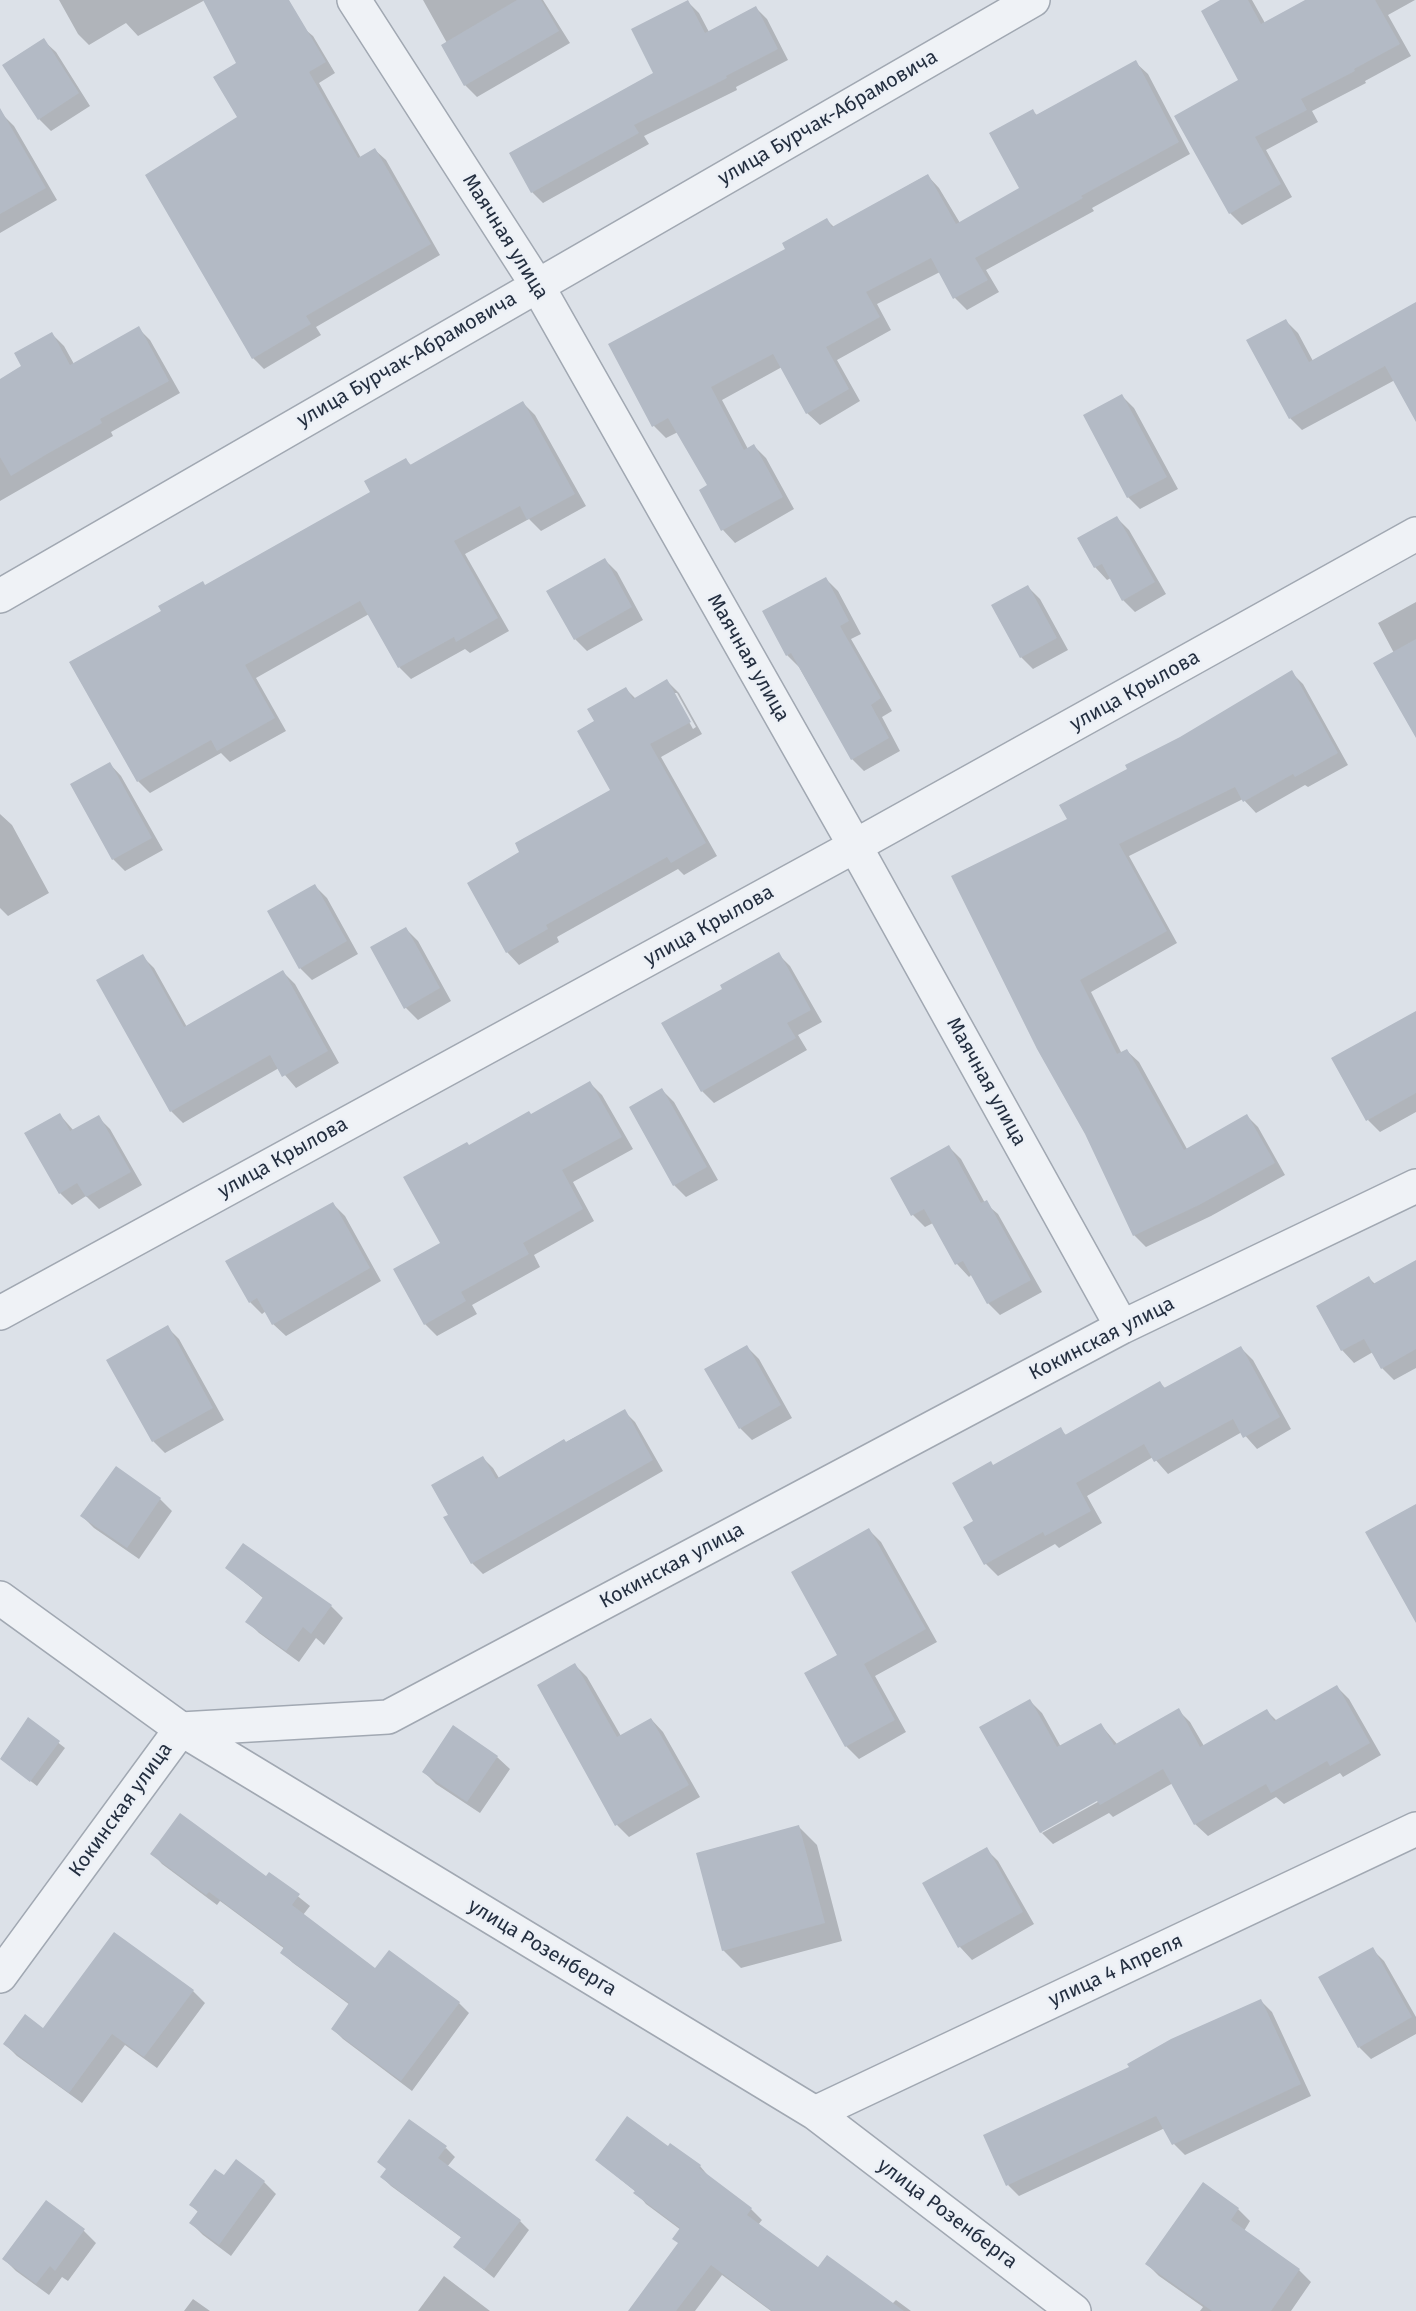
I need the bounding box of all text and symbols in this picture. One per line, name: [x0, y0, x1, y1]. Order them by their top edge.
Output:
street label: улица Бурчак-Абрамовича: [714, 45, 942, 191]
street label: Маячная улица: [457, 170, 553, 304]
street label: улица Бурчак-Абрамовича: [293, 287, 521, 433]
street label: Маячная улица: [702, 590, 794, 726]
street label: улица Крылова: [1066, 645, 1204, 737]
street label: улица Крылова: [640, 880, 778, 972]
street label: Маячная улица: [941, 1014, 1031, 1150]
street label: улица Крылова: [214, 1112, 352, 1204]
street label: Кокинская улица: [1025, 1292, 1179, 1386]
street label: Кокинская улица: [596, 1518, 748, 1614]
street label: Кокинская улица: [64, 1738, 178, 1882]
street label: улица Розенберга: [463, 1894, 621, 2002]
street label: улица 4 Апреля: [1045, 1929, 1187, 2013]
street label: улица Розенберга: [872, 2154, 1022, 2274]

